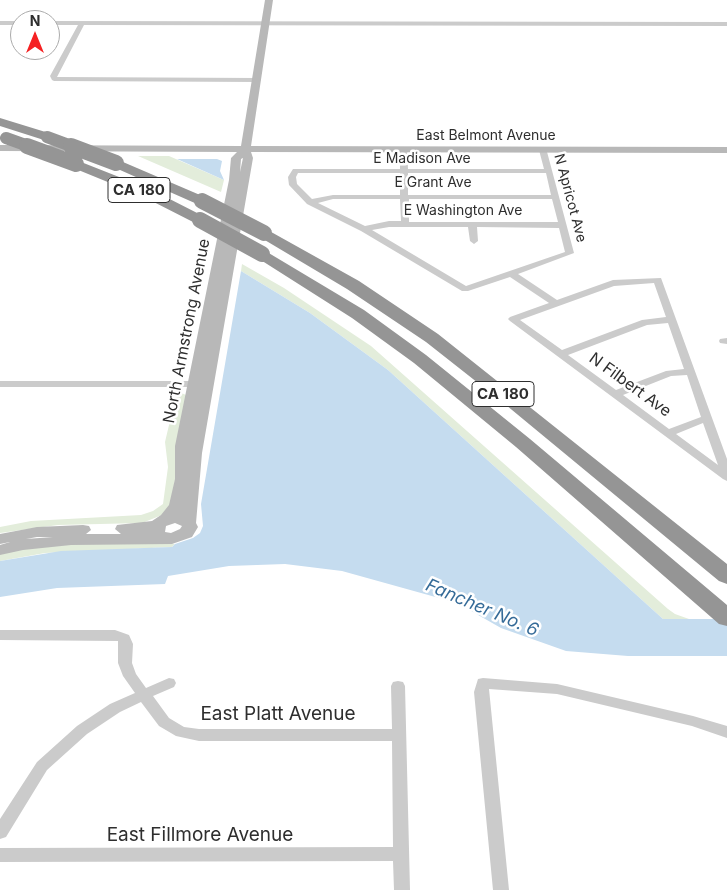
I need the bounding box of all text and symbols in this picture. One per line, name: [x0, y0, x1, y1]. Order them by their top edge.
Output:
north arrow: [10, 10, 60, 60]
text: N: [30, 12, 40, 29]
street label: East Belmont Avenue: [416, 128, 556, 144]
street label: E Madison Ave: [373, 151, 471, 167]
street label: N Apricot Ave: [550, 152, 590, 244]
street label: E Grant Ave: [394, 175, 472, 191]
road number: CA 180: [108, 178, 170, 202]
street label: E Washington Ave: [404, 203, 522, 219]
street label: North Armstrong Avenue: [160, 237, 214, 425]
street label: N Filbert Ave: [585, 349, 675, 421]
road number: CA 180: [472, 382, 534, 406]
water label: Fancher No. 6: [422, 575, 542, 641]
street label: East Platt Avenue: [200, 703, 356, 725]
street label: East Fillmore Avenue: [107, 824, 293, 846]

